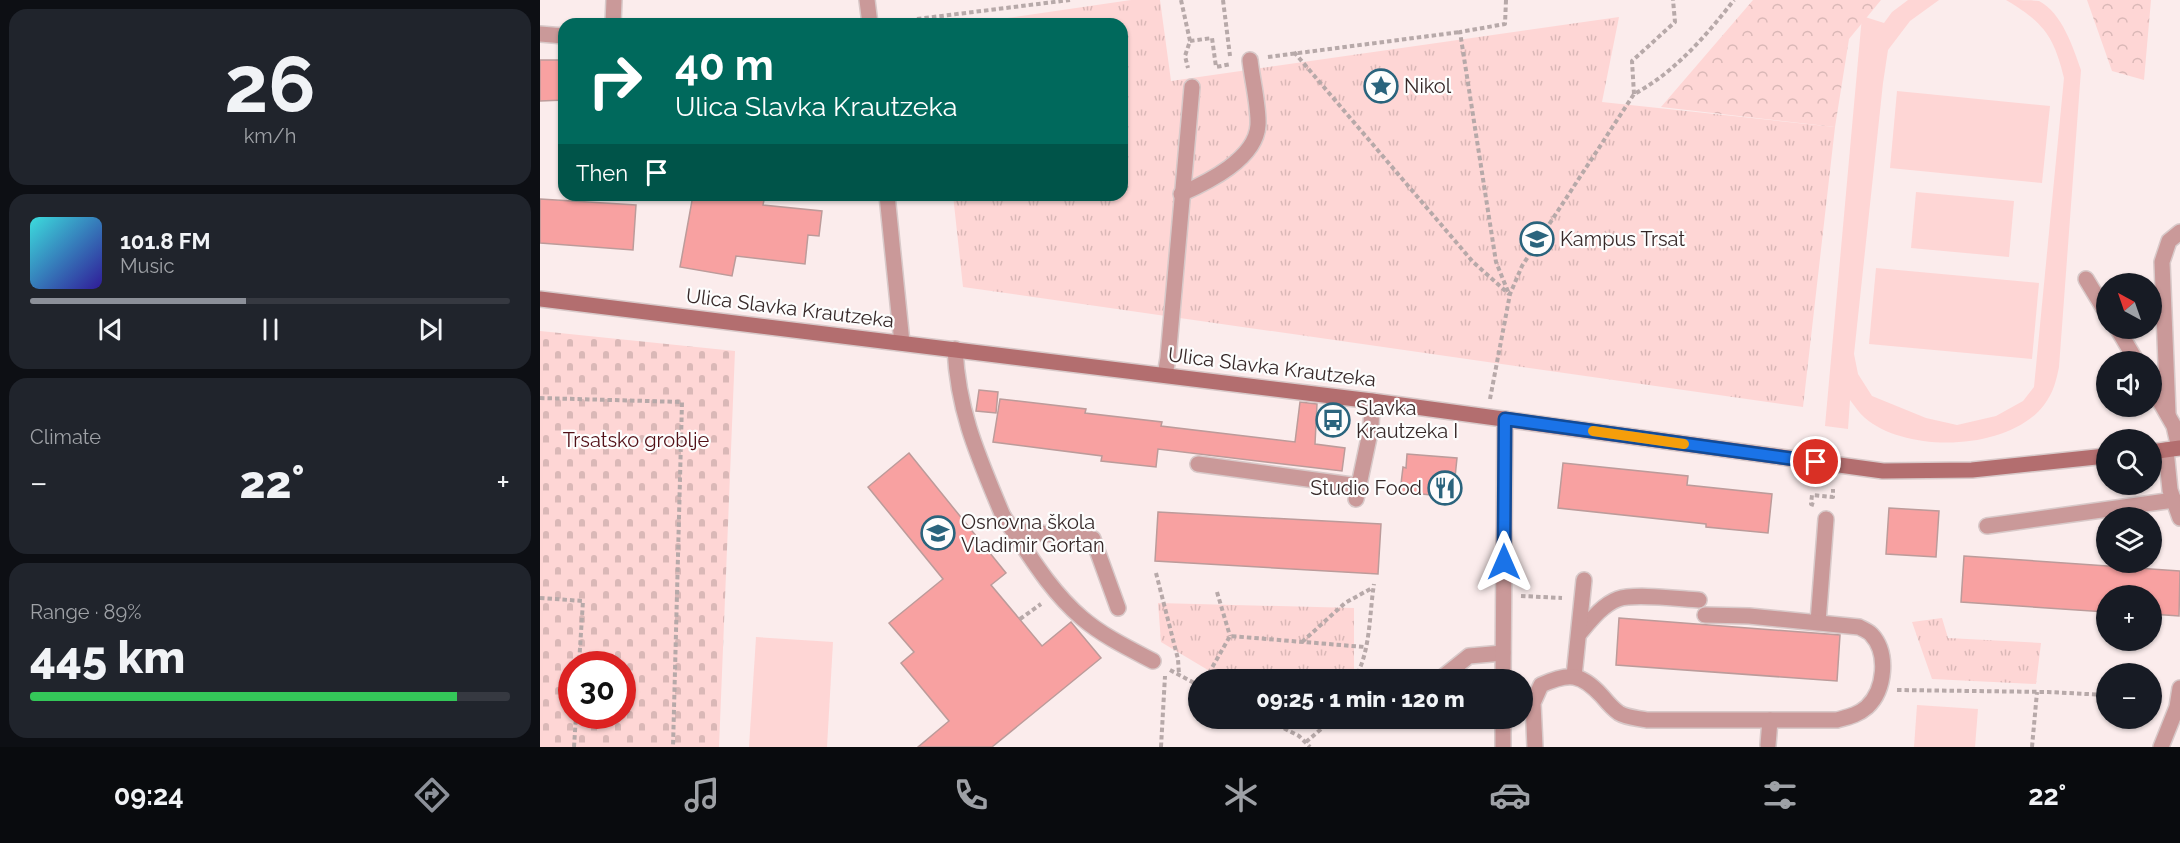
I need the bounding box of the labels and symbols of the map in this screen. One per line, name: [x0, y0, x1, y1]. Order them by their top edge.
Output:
place icon: Nikol: [1363, 68, 1399, 104]
place label: Nikol: [1404, 74, 1452, 98]
school or university icon: Kampus Trsat: [1519, 221, 1555, 257]
place label: Kampus Trsat: [1560, 227, 1685, 251]
north arrow: [2096, 273, 2162, 339]
street label: Ulica Slavka Krautzeka: [685, 283, 895, 333]
street label: Ulica Slavka Krautzeka: [1167, 342, 1377, 392]
place label: Slavka Krautzeka I: [1356, 396, 1458, 443]
bus stop icon: Slavka Krautzeka I: [1315, 402, 1351, 438]
park label: Trsatsko groblje: [563, 428, 709, 452]
pin: [1790, 436, 1841, 487]
restaurant icon: Studio Food: [1427, 470, 1463, 506]
place label: Studio Food: [1310, 476, 1422, 500]
place label: Osnovna škola Vladimir Gortan: [961, 510, 1105, 557]
school or university icon: Osnovna škola Vladimir Gortan: [920, 515, 956, 551]
position arrow: [1472, 530, 1536, 594]
speed limit sign: 30: [558, 651, 636, 729]

